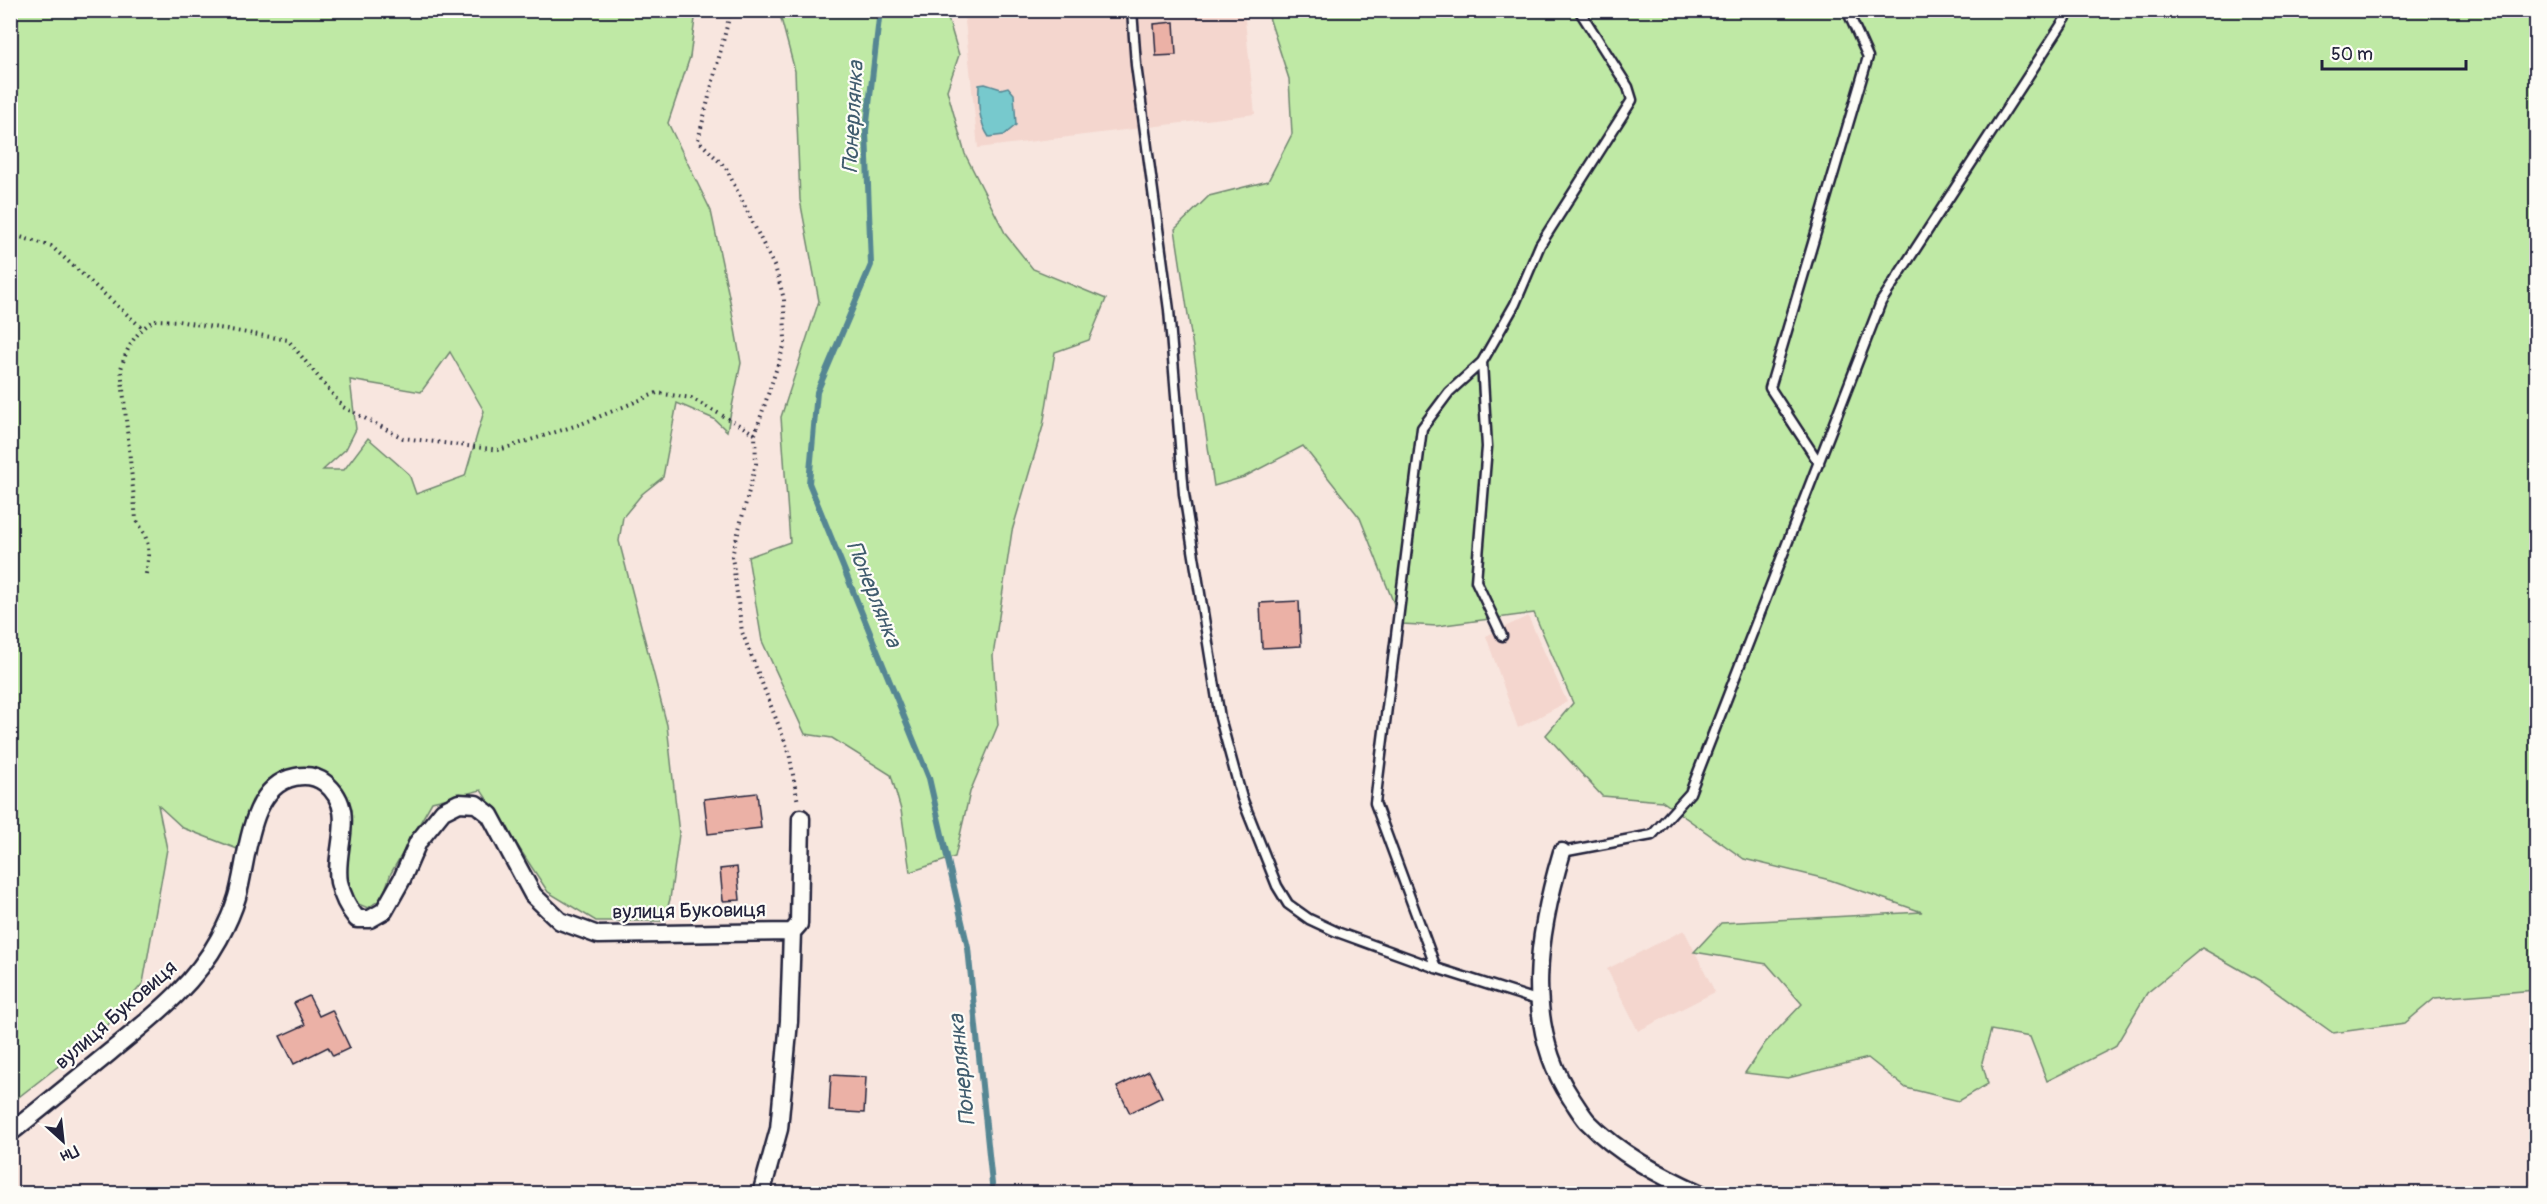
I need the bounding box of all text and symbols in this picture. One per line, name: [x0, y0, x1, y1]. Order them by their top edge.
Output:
scale bar: [2322, 33, 2466, 71]
text: 50 m: [2331, 43, 2373, 66]
water label: Понерлянка: [836, 59, 870, 174]
water label: Понерлянка: [840, 537, 909, 653]
street label: вулиця Буковиця: [612, 896, 766, 926]
street label: вулиця Буковиця: [49, 954, 183, 1076]
water label: Понерлянка: [942, 1011, 982, 1127]
north arrow: [33, 1111, 93, 1171]
text: Пн: [57, 1141, 82, 1166]

